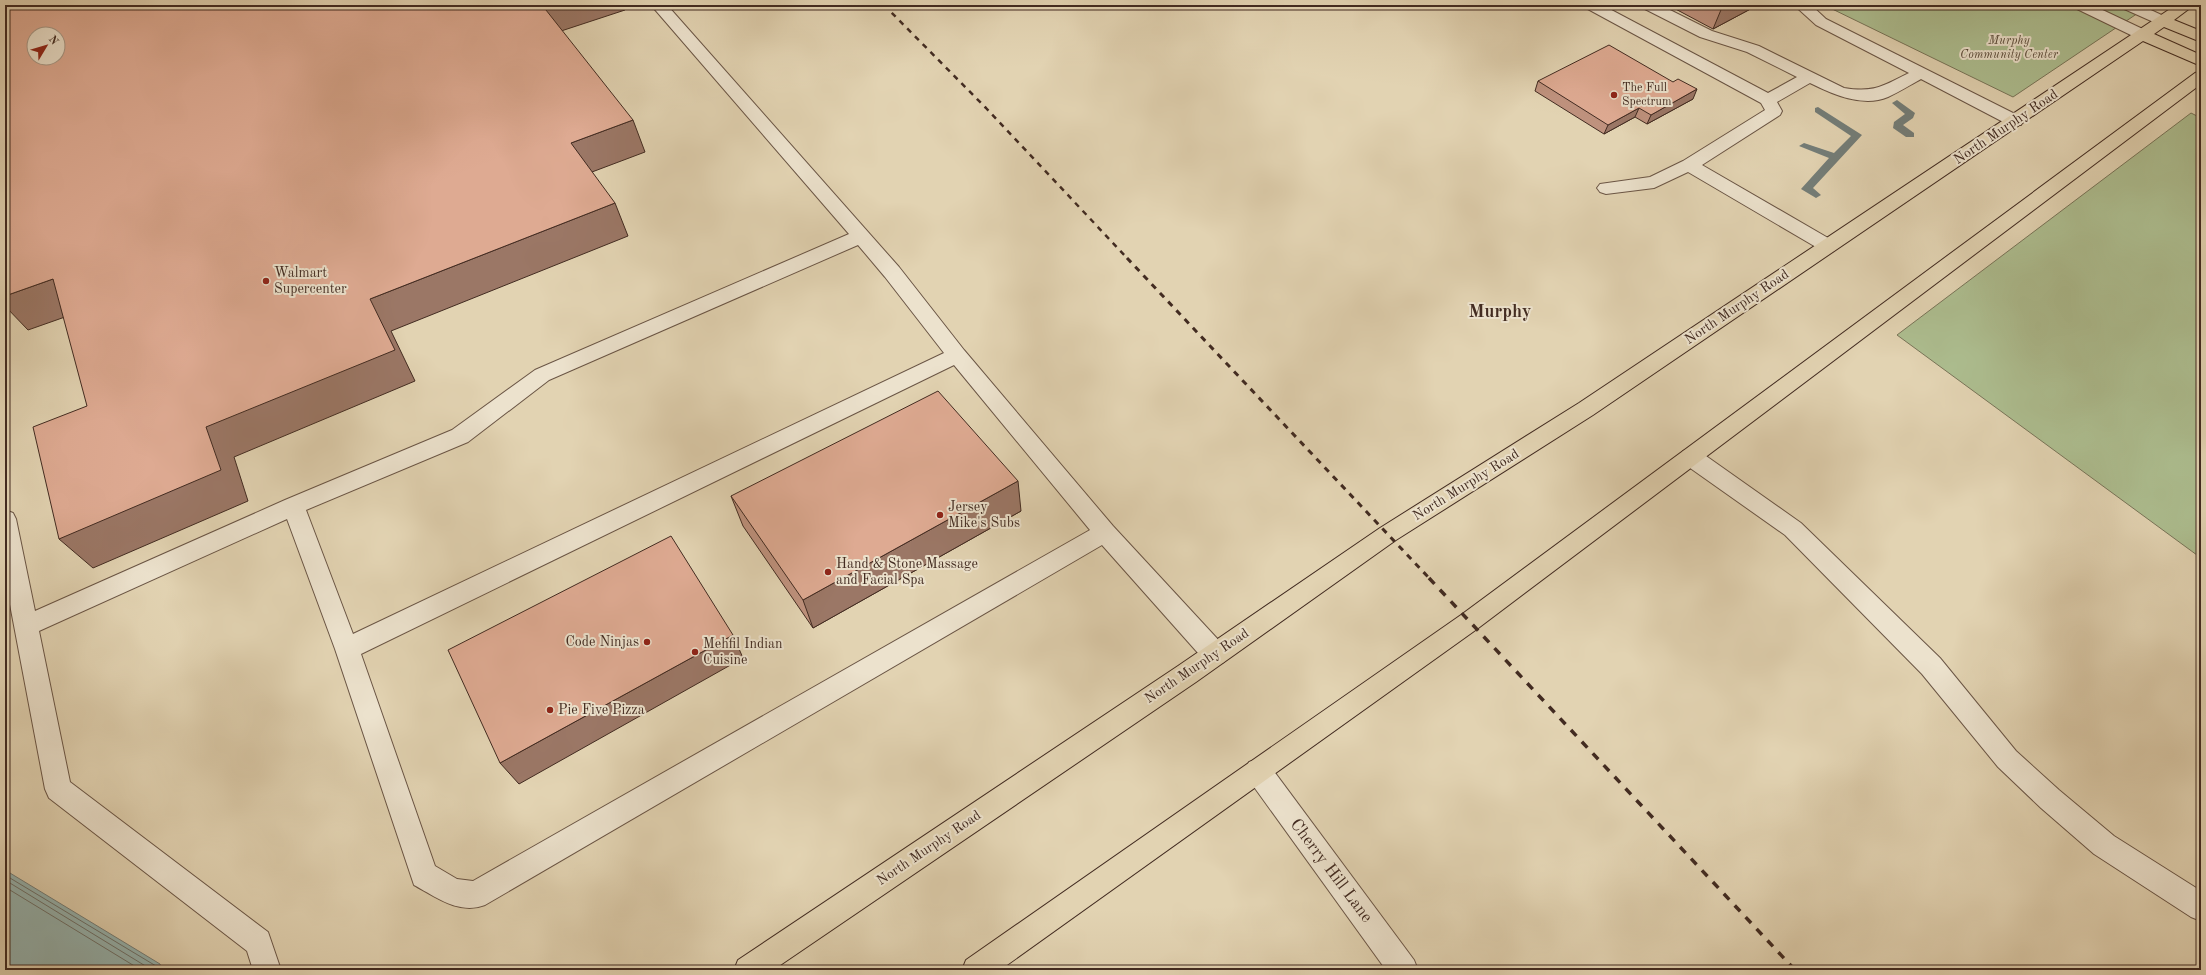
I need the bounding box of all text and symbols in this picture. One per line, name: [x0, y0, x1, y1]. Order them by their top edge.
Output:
north arrow: [26, 26, 66, 66]
text: N: [46, 34, 60, 48]
park label: Murphy Community Center: [1960, 35, 2059, 61]
place label: The Full Spectrum: [1622, 82, 1672, 108]
street label: North Murphy Road: [1951, 87, 2061, 167]
marker: The Full Spectrum: [1609, 90, 1619, 100]
place label: Walmart Supercenter: [274, 266, 347, 296]
street label: North Murphy Road: [1682, 267, 1792, 347]
marker: Walmart Supercenter: [261, 276, 271, 286]
district label: Murphy: [1468, 303, 1532, 321]
street label: North Murphy Road: [1410, 447, 1522, 523]
place label: Jersey Mike's Subs: [948, 500, 1020, 530]
marker: Jersey Mike's Subs: [935, 510, 945, 520]
place label: Hand & Stone Massage and Facial Spa: [836, 557, 978, 587]
marker: Hand & Stone Massage and Facial Spa: [823, 567, 833, 577]
street label: North Murphy Road: [1142, 626, 1252, 706]
place label: Code Ninjas: [565, 635, 639, 649]
marker: Code Ninjas: [642, 637, 652, 647]
place label: Mehfil Indian Cuisine: [703, 637, 783, 667]
marker: Mehfil Indian Cuisine: [690, 647, 700, 657]
place label: Pie Five Pizza: [558, 703, 645, 717]
marker: Pie Five Pizza: [545, 705, 555, 715]
street label: North Murphy Road: [874, 808, 984, 888]
street label: Cherry Hill Lane: [1287, 816, 1375, 926]

